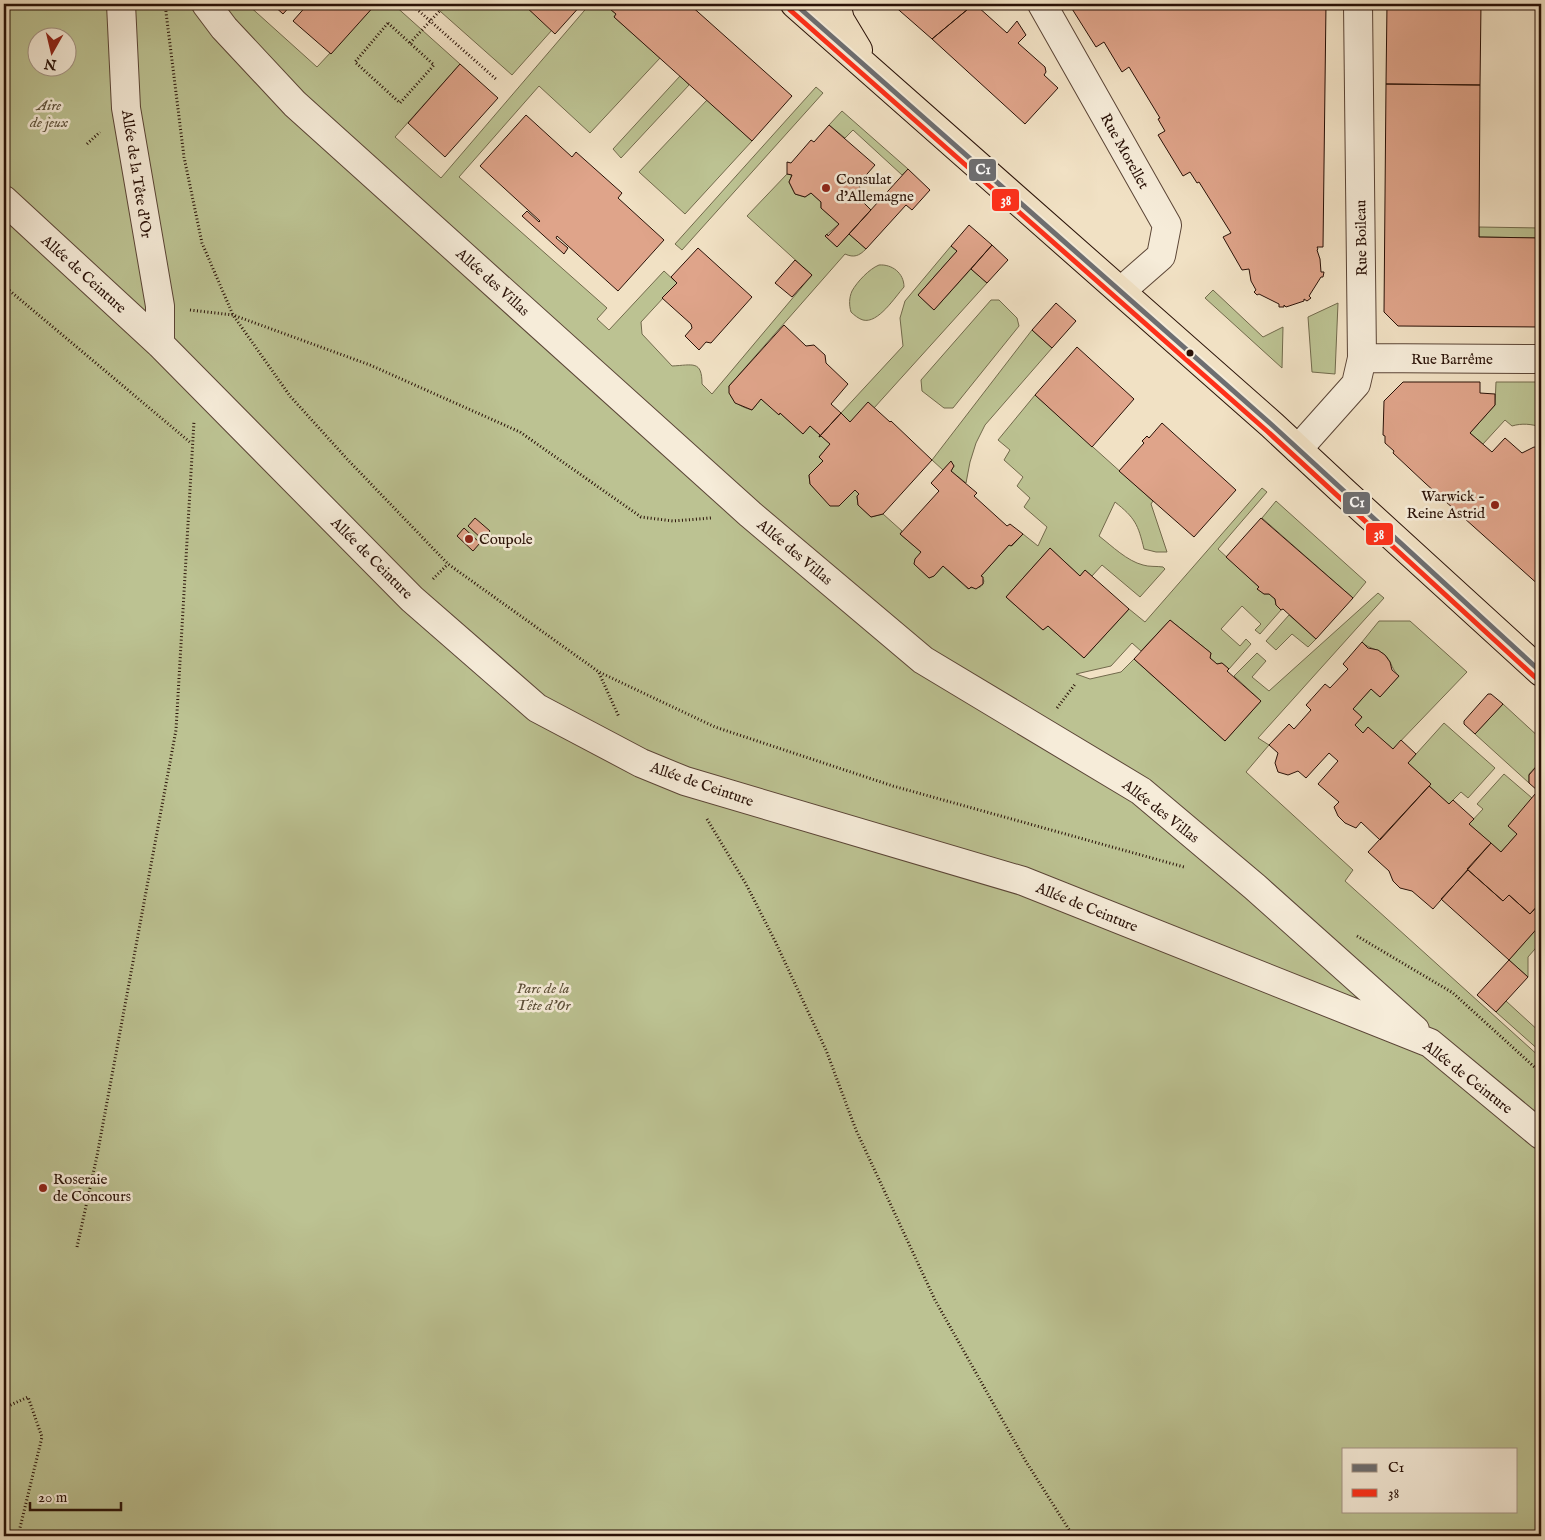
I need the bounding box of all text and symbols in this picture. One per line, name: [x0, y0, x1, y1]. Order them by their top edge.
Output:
north arrow: [28, 28, 78, 78]
text: N: [43, 54, 59, 74]
park label: Aire de jeux: [29, 96, 69, 132]
street label: Allée de la Tête d'Or: [117, 107, 156, 240]
street label: Rue Morellet: [1096, 110, 1153, 193]
line badge: C1: [968, 158, 997, 182]
text: C1: [975, 161, 991, 179]
place label: Consulat d'Allemagne: [836, 170, 914, 206]
marker: Consulat d'Allemagne: [820, 182, 832, 194]
line badge: 38: [991, 188, 1020, 212]
text: 38: [1001, 192, 1012, 210]
street label: Rue Boileau: [1351, 199, 1372, 276]
street label: Allée de Ceinture: [36, 230, 130, 318]
street label: Allée des Villas: [451, 244, 533, 320]
unlabelled marker: [1185, 348, 1195, 358]
street label: Rue Barrême: [1411, 350, 1493, 369]
place label: Warwick - Reine Astrid: [1407, 487, 1486, 523]
line badge: C1: [1342, 491, 1371, 515]
text: C1: [1349, 494, 1365, 512]
marker: Warwick - Reine Astrid: [1489, 499, 1501, 511]
street label: Allée de Ceinture: [326, 513, 417, 603]
street label: Allée des Villas: [752, 515, 836, 589]
line badge: 38: [1365, 522, 1394, 546]
text: 38: [1374, 526, 1385, 544]
place label: Coupole: [479, 530, 533, 549]
marker: Coupole: [463, 533, 475, 545]
street label: Allée de Ceinture: [647, 758, 756, 811]
street label: Allée des Villas: [1118, 775, 1203, 847]
street label: Allée de Ceinture: [1032, 878, 1141, 937]
park label: Parc de la Tête d'Or: [516, 979, 571, 1015]
street label: Allée de Ceinture: [1418, 1036, 1516, 1118]
place label: Roseraie de Concours: [53, 1170, 131, 1206]
marker: Roseraie de Concours: [37, 1182, 49, 1194]
legend: [1342, 1448, 1518, 1512]
text: C1: [1388, 1458, 1404, 1477]
scale bar: [30, 1480, 121, 1512]
text: 38: [1388, 1484, 1400, 1503]
text: 20 m: [38, 1488, 68, 1507]

